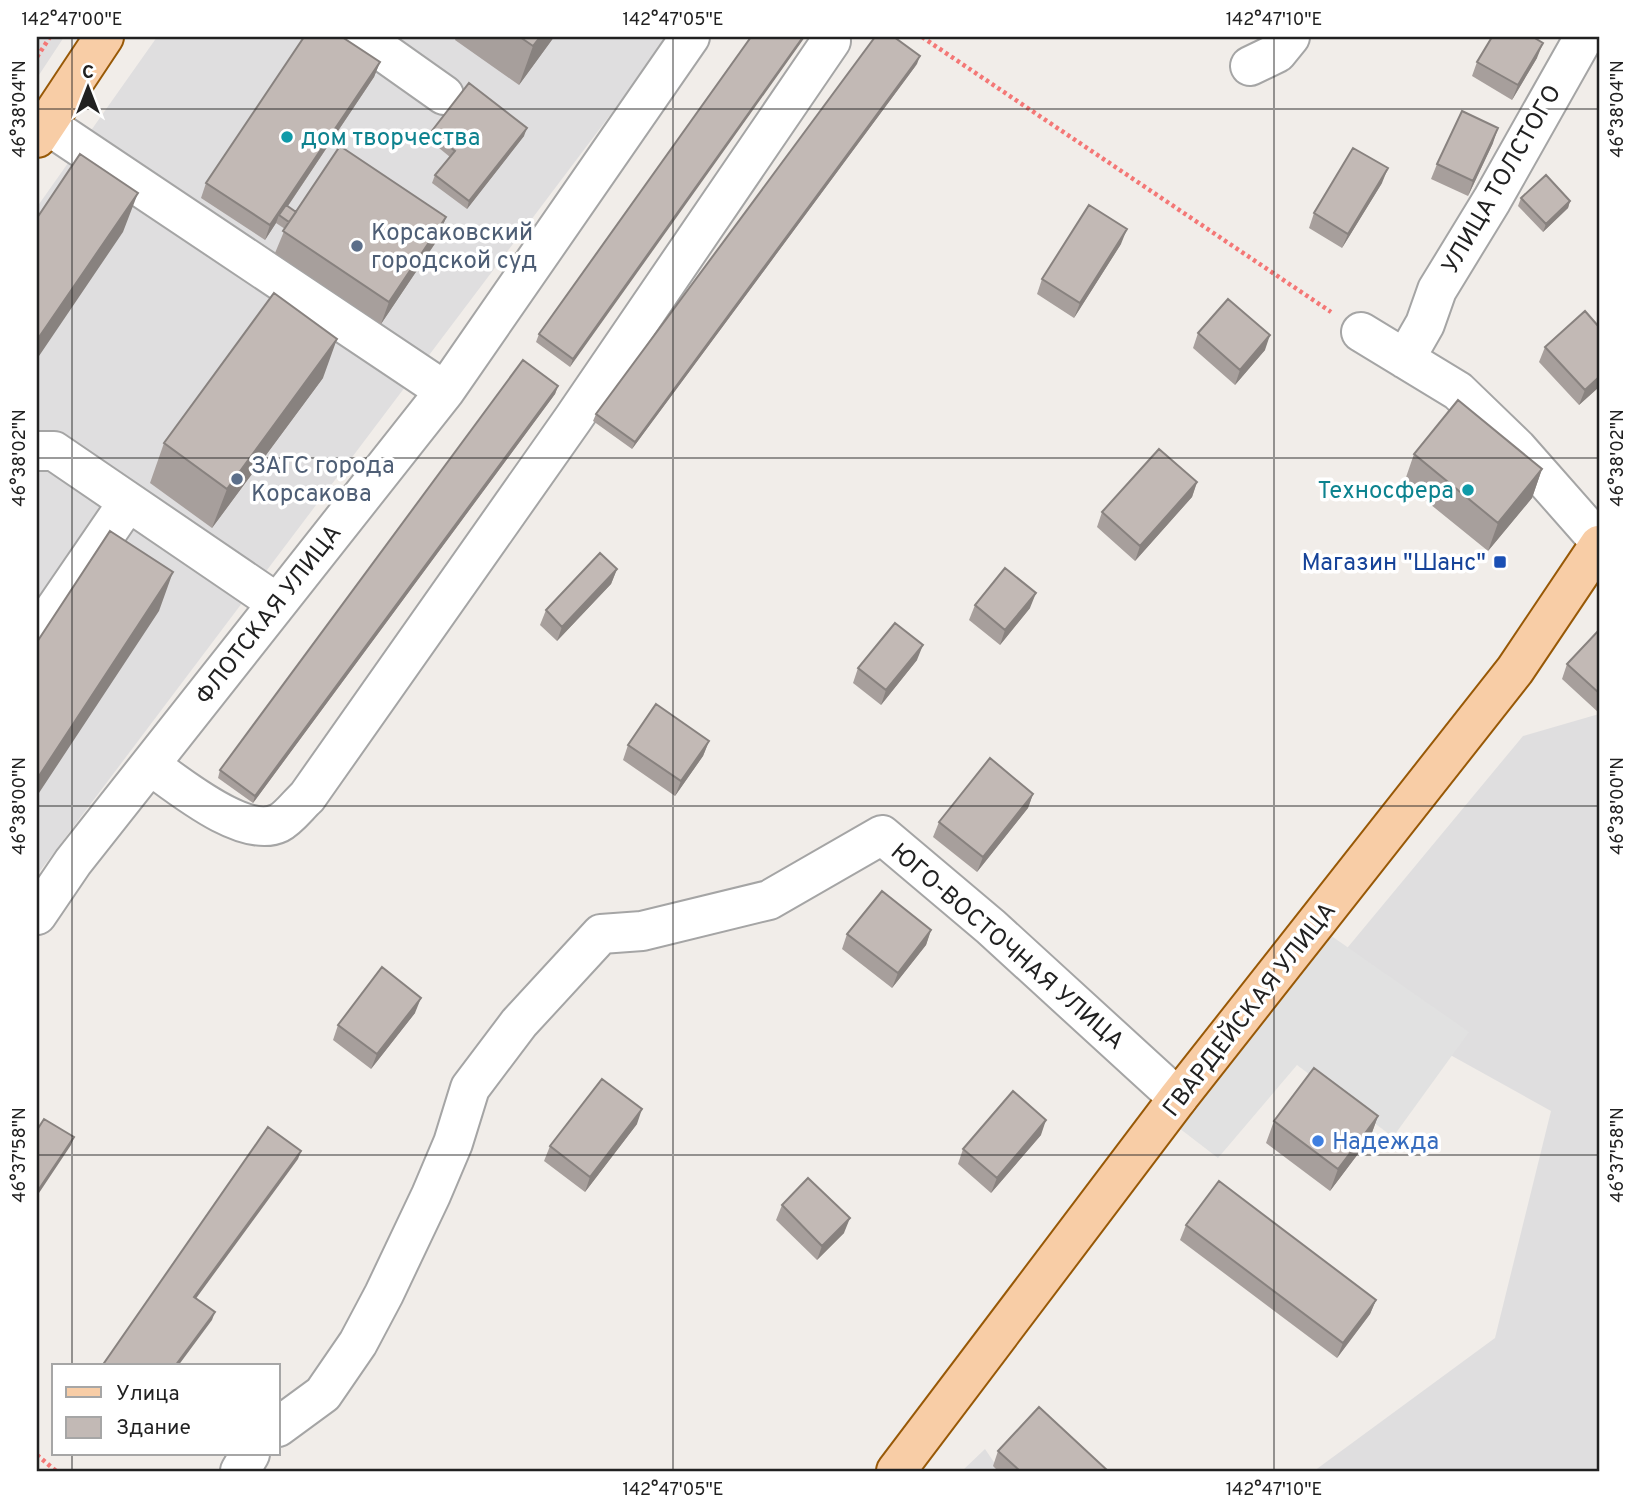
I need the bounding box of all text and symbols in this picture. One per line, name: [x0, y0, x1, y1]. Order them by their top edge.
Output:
text: 142°47'00"E: [21, 9, 123, 32]
text: 142°47'05"E: [623, 9, 723, 32]
text: 142°47'10"E: [1226, 9, 1322, 32]
north arrow: [52, 52, 122, 122]
text: 46°38'04"N: [9, 60, 32, 158]
text: 46°38'04"N: [1607, 60, 1630, 158]
text: С: [82, 61, 94, 85]
street label: УЛИЦА ТОЛСТОГО: [1436, 80, 1569, 280]
place label: дом творчества: [301, 124, 481, 154]
marker: дом творчества: [279, 129, 295, 145]
place label: Корсаковский городской суд: [371, 219, 537, 277]
marker: Корсаковский городской суд: [349, 238, 365, 254]
text: 46°38'02"N: [9, 409, 32, 507]
text: 46°38'02"N: [1607, 409, 1630, 507]
place label: ЗАГС города Корсакова: [251, 452, 395, 510]
marker: ЗАГС города Корсакова: [229, 471, 245, 487]
place label: Техносфера: [1317, 477, 1454, 507]
marker: Техносфера: [1460, 482, 1476, 498]
street label: ФЛОТСКАЯ УЛИЦА: [190, 519, 349, 711]
place label: Магазин "Шанс": [1302, 549, 1486, 579]
marker: Магазин "Шанс": [1492, 554, 1508, 570]
text: 46°38'00"N: [9, 757, 32, 855]
text: 46°38'00"N: [1607, 757, 1630, 855]
street label: ЮГО-ВОСТОЧНАЯ УЛИЦА: [884, 838, 1130, 1057]
street label: ГВАРДЕЙСКАЯ УЛИЦА: [1156, 896, 1344, 1123]
text: 46°37'58"N: [9, 1107, 32, 1203]
text: 46°37'58"N: [1607, 1107, 1630, 1203]
place label: Надежда: [1332, 1128, 1439, 1158]
marker: Надежда: [1310, 1133, 1326, 1149]
legend: [52, 1364, 280, 1456]
text: Улица: [116, 1381, 180, 1408]
text: Здание: [116, 1415, 191, 1442]
text: 142°47'05"E: [623, 1479, 723, 1502]
text: 142°47'10"E: [1226, 1479, 1322, 1502]

